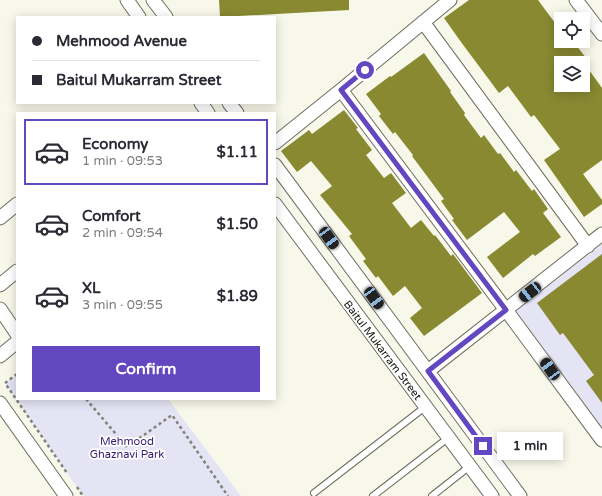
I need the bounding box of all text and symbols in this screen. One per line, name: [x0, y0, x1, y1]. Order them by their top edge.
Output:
map controls: [554, 12, 590, 92]
button: locate: [554, 12, 590, 48]
text: Mehmood Avenue: [56, 32, 187, 50]
button: layers: [554, 56, 590, 92]
route start: [356, 61, 374, 79]
text: Baitul Mukarram Street: [56, 71, 221, 89]
icon: car: [34, 134, 70, 170]
text: Economy: [82, 135, 148, 153]
text: $1.11: [217, 143, 258, 161]
text: 1 min · 09:53: [82, 153, 163, 169]
icon: car: [34, 206, 70, 242]
text: Comfort: [82, 207, 141, 225]
text: $1.50: [217, 215, 258, 233]
text: 2 min · 09:54: [82, 225, 163, 241]
car: [317, 225, 341, 251]
icon: car: [34, 278, 70, 314]
text: XL: [82, 279, 101, 297]
car: [517, 280, 543, 304]
car: [362, 285, 386, 311]
text: $1.89: [217, 287, 258, 305]
text: 3 min · 09:55: [82, 297, 163, 313]
street label: Baitul Mukarram Street: [341, 298, 424, 403]
button: Confirm: [32, 346, 260, 392]
car: [538, 356, 562, 382]
callout: 1 min: [497, 432, 563, 460]
park label: Mehmood Ghaznavi Park: [90, 435, 164, 461]
route end: [474, 437, 492, 455]
text: 1 min: [513, 438, 547, 454]

